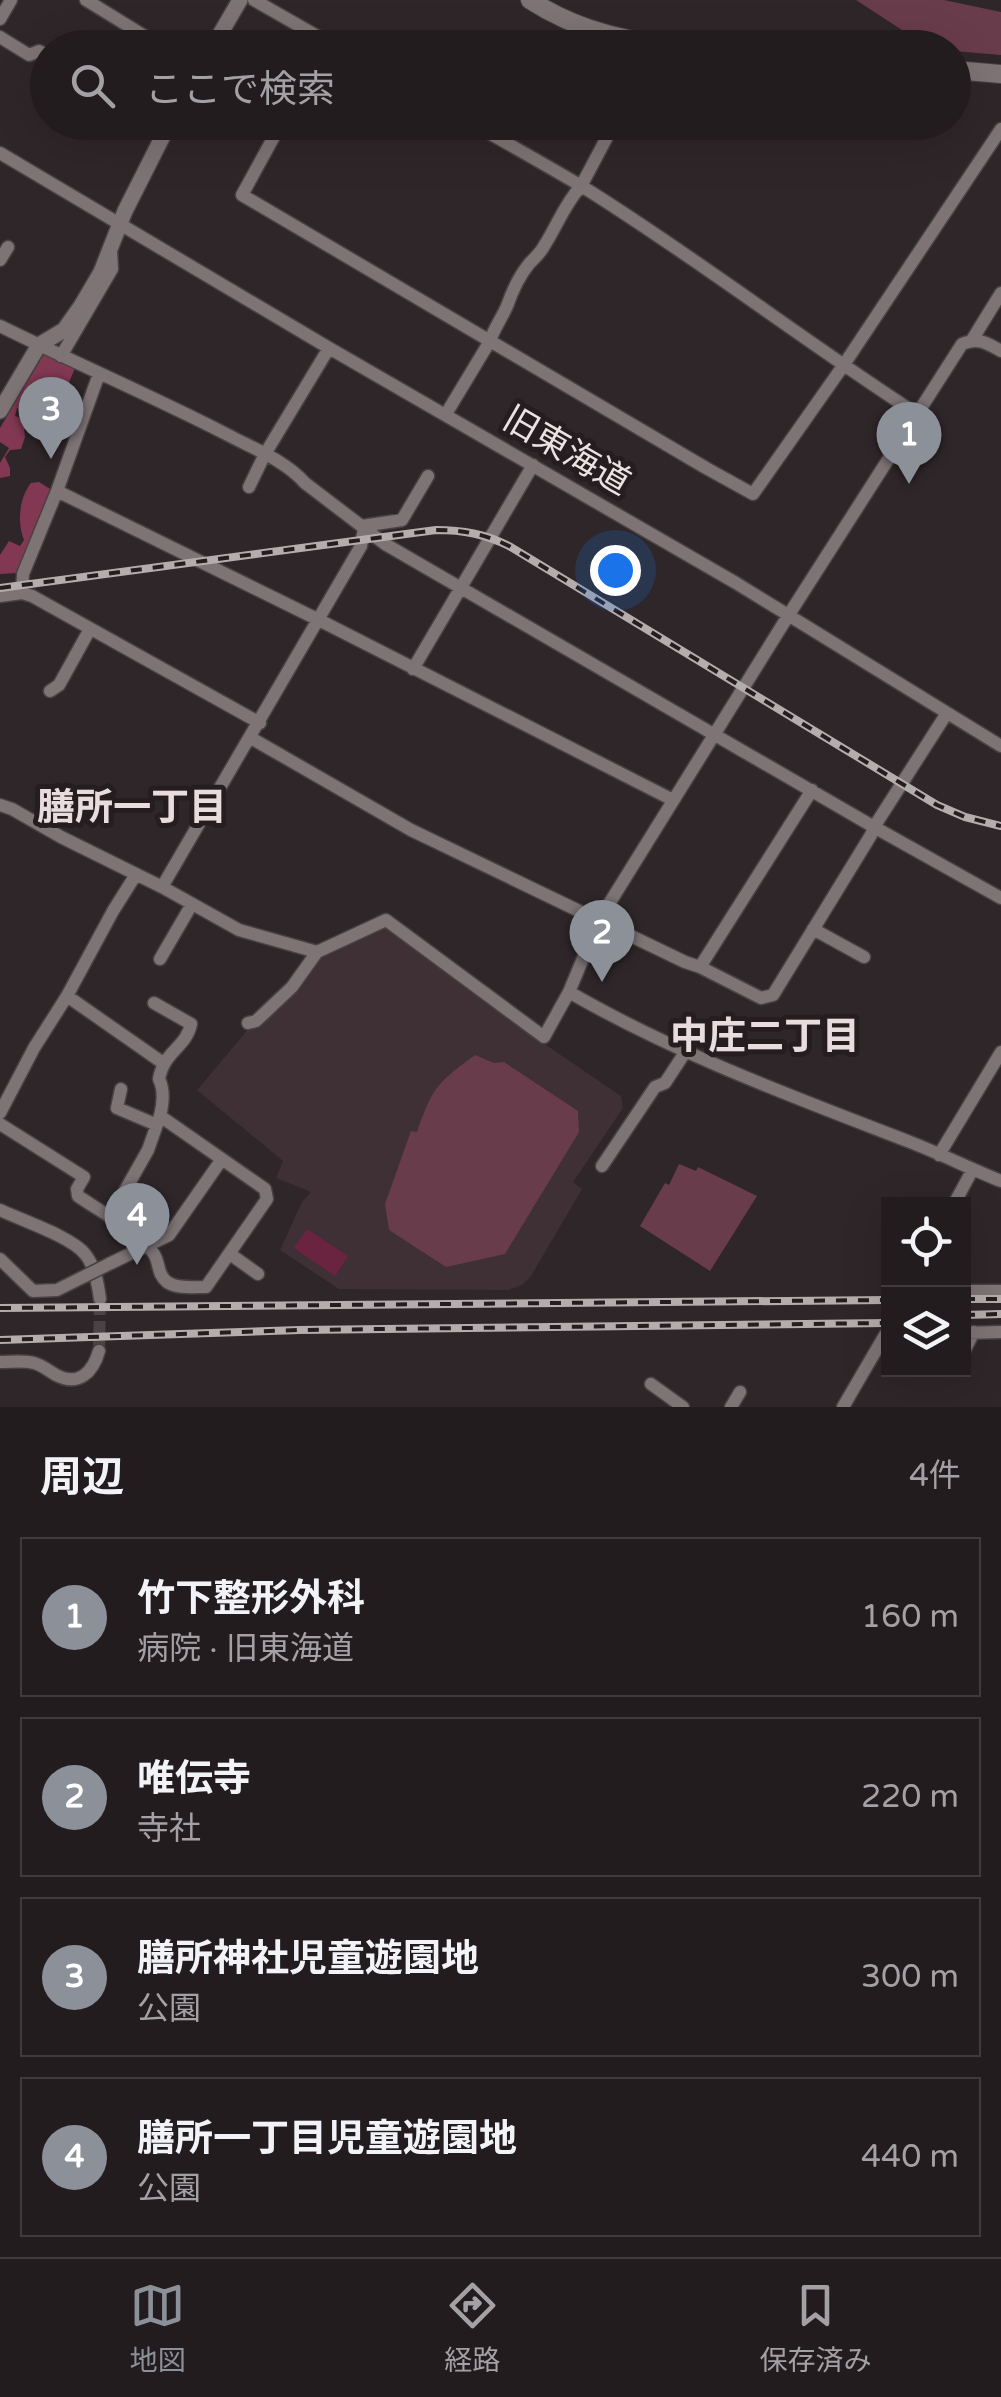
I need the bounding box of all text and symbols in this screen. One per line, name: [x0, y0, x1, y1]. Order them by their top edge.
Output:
search box: [30, 30, 971, 140]
icon: search: [65, 58, 120, 113]
text: ここで検索: [145, 67, 335, 113]
pin: 3: [18, 376, 84, 459]
street label: 旧東海道: [495, 398, 638, 504]
pin: 1: [876, 402, 942, 484]
your location: [590, 545, 641, 596]
district label: 膳所一丁目: [37, 785, 227, 831]
pin: 2: [570, 900, 634, 982]
district label: 中庄二丁目: [670, 1014, 860, 1060]
pin: 4: [104, 1182, 170, 1265]
map controls: [881, 1197, 971, 1377]
button: locate: [881, 1197, 971, 1287]
button: layers: [881, 1287, 971, 1377]
text: 周辺: [40, 1452, 124, 1503]
text: 4件: [909, 1457, 961, 1495]
text: 竹下整形外科: [137, 1576, 365, 1622]
text: 1: [64, 1598, 85, 1636]
text: 160 m: [861, 1598, 959, 1636]
text: 病院 · 旧東海道: [137, 1630, 354, 1668]
text: 唯伝寺: [137, 1756, 251, 1802]
text: 2: [64, 1778, 85, 1816]
text: 220 m: [861, 1778, 959, 1816]
text: 寺社: [137, 1810, 201, 1848]
text: 膳所神社児童遊園地: [137, 1936, 479, 1982]
text: 3: [64, 1958, 85, 1996]
text: 300 m: [861, 1958, 959, 1996]
text: 公園: [137, 1990, 201, 2028]
text: 膳所一丁目児童遊園地: [137, 2116, 517, 2162]
text: 4: [64, 2138, 85, 2176]
text: 440 m: [861, 2138, 959, 2176]
text: 公園: [137, 2170, 201, 2208]
tab: 地図: [129, 2278, 186, 2378]
tab: 経路: [444, 2278, 501, 2378]
tab: 保存済み: [759, 2278, 872, 2378]

